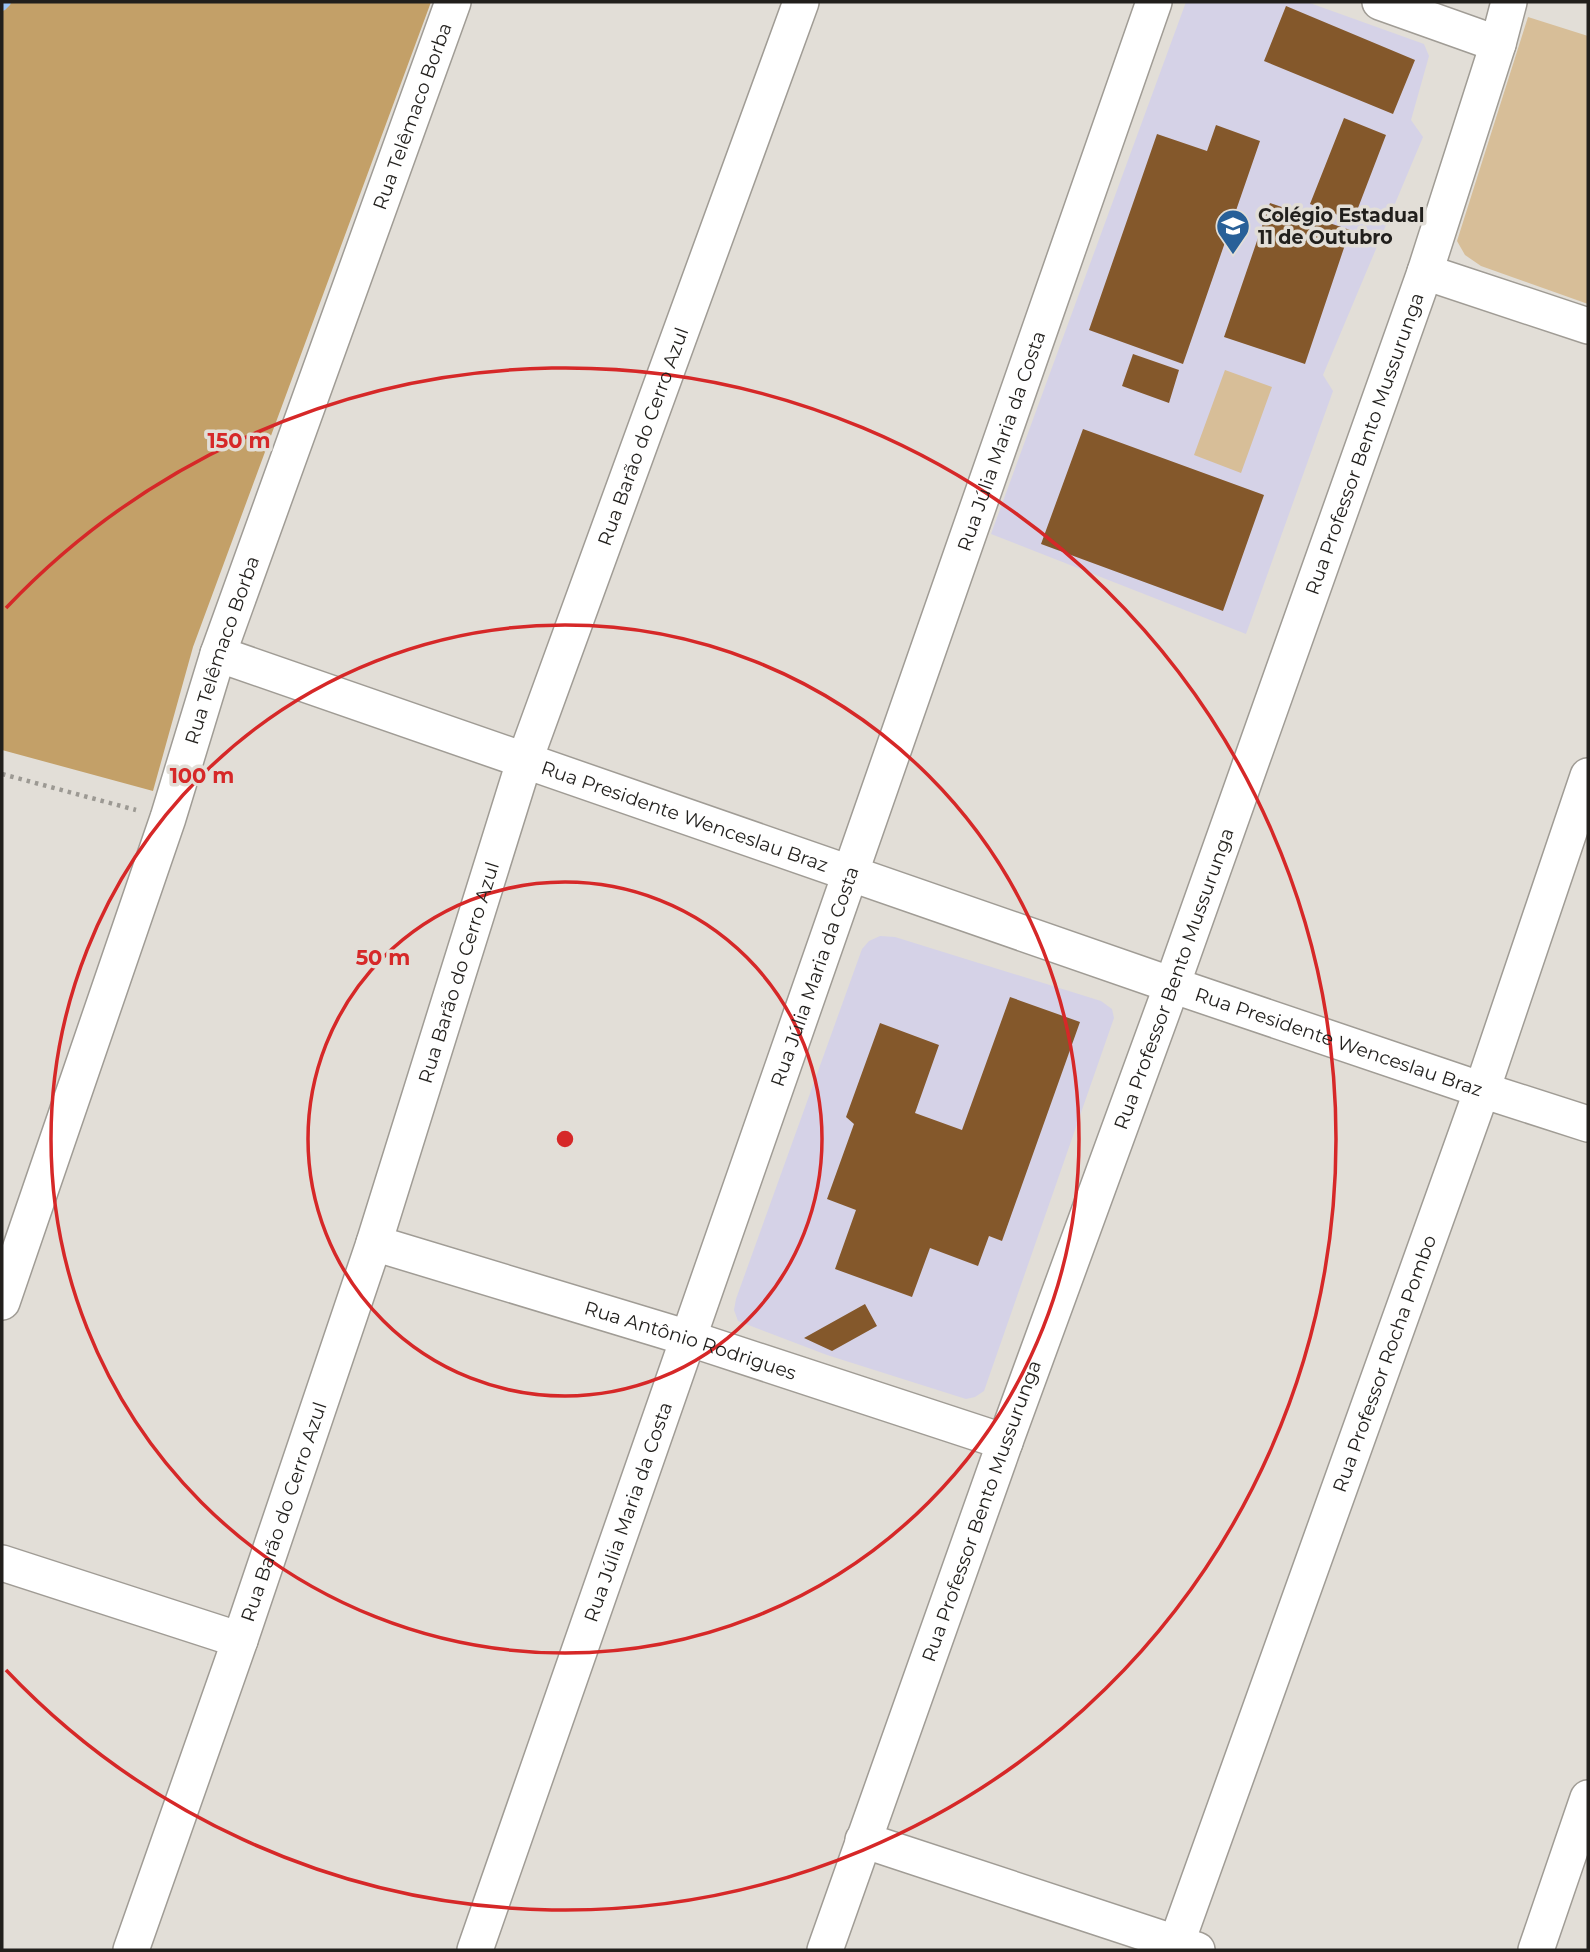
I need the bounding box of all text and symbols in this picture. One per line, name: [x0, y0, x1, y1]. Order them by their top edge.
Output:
street label: Rua Telêmaco Borba: [368, 19, 456, 213]
place label: Colégio Estadual 11 de Outubro: [1258, 204, 1425, 249]
school or university icon: Colégio Estadual 11 de Outubro: [1214, 207, 1252, 256]
street label: Rua Professor Bento Mussurunga: [1300, 289, 1428, 598]
street label: Rua Barão do Cerro Azul: [592, 324, 693, 549]
street label: Rua Júlia Maria da Costa: [952, 328, 1050, 554]
text: 150 m: [208, 428, 270, 453]
street label: Rua Telêmaco Borba: [180, 553, 264, 747]
street label: Rua Presidente Wenceslau Braz: [538, 756, 831, 876]
text: 100 m: [170, 763, 234, 788]
street label: Rua Professor Bento Mussurunga: [1109, 825, 1238, 1133]
street label: Rua Barão do Cerro Azul: [413, 859, 504, 1086]
street label: Rua Júlia Maria da Costa: [765, 863, 863, 1090]
text: 50 m: [356, 945, 410, 970]
street label: Rua Presidente Wenceslau Braz: [1192, 982, 1486, 1101]
centre of rings: [553, 1127, 577, 1151]
street label: Rua Professor Rocha Pombo: [1327, 1232, 1441, 1495]
street label: Rua Antônio Rodrigues: [582, 1296, 799, 1384]
street label: Rua Professor Bento Mussurunga: [917, 1357, 1045, 1665]
street label: Rua Barão do Cerro Azul: [236, 1399, 331, 1625]
street label: Rua Júlia Maria da Costa: [579, 1399, 677, 1625]

